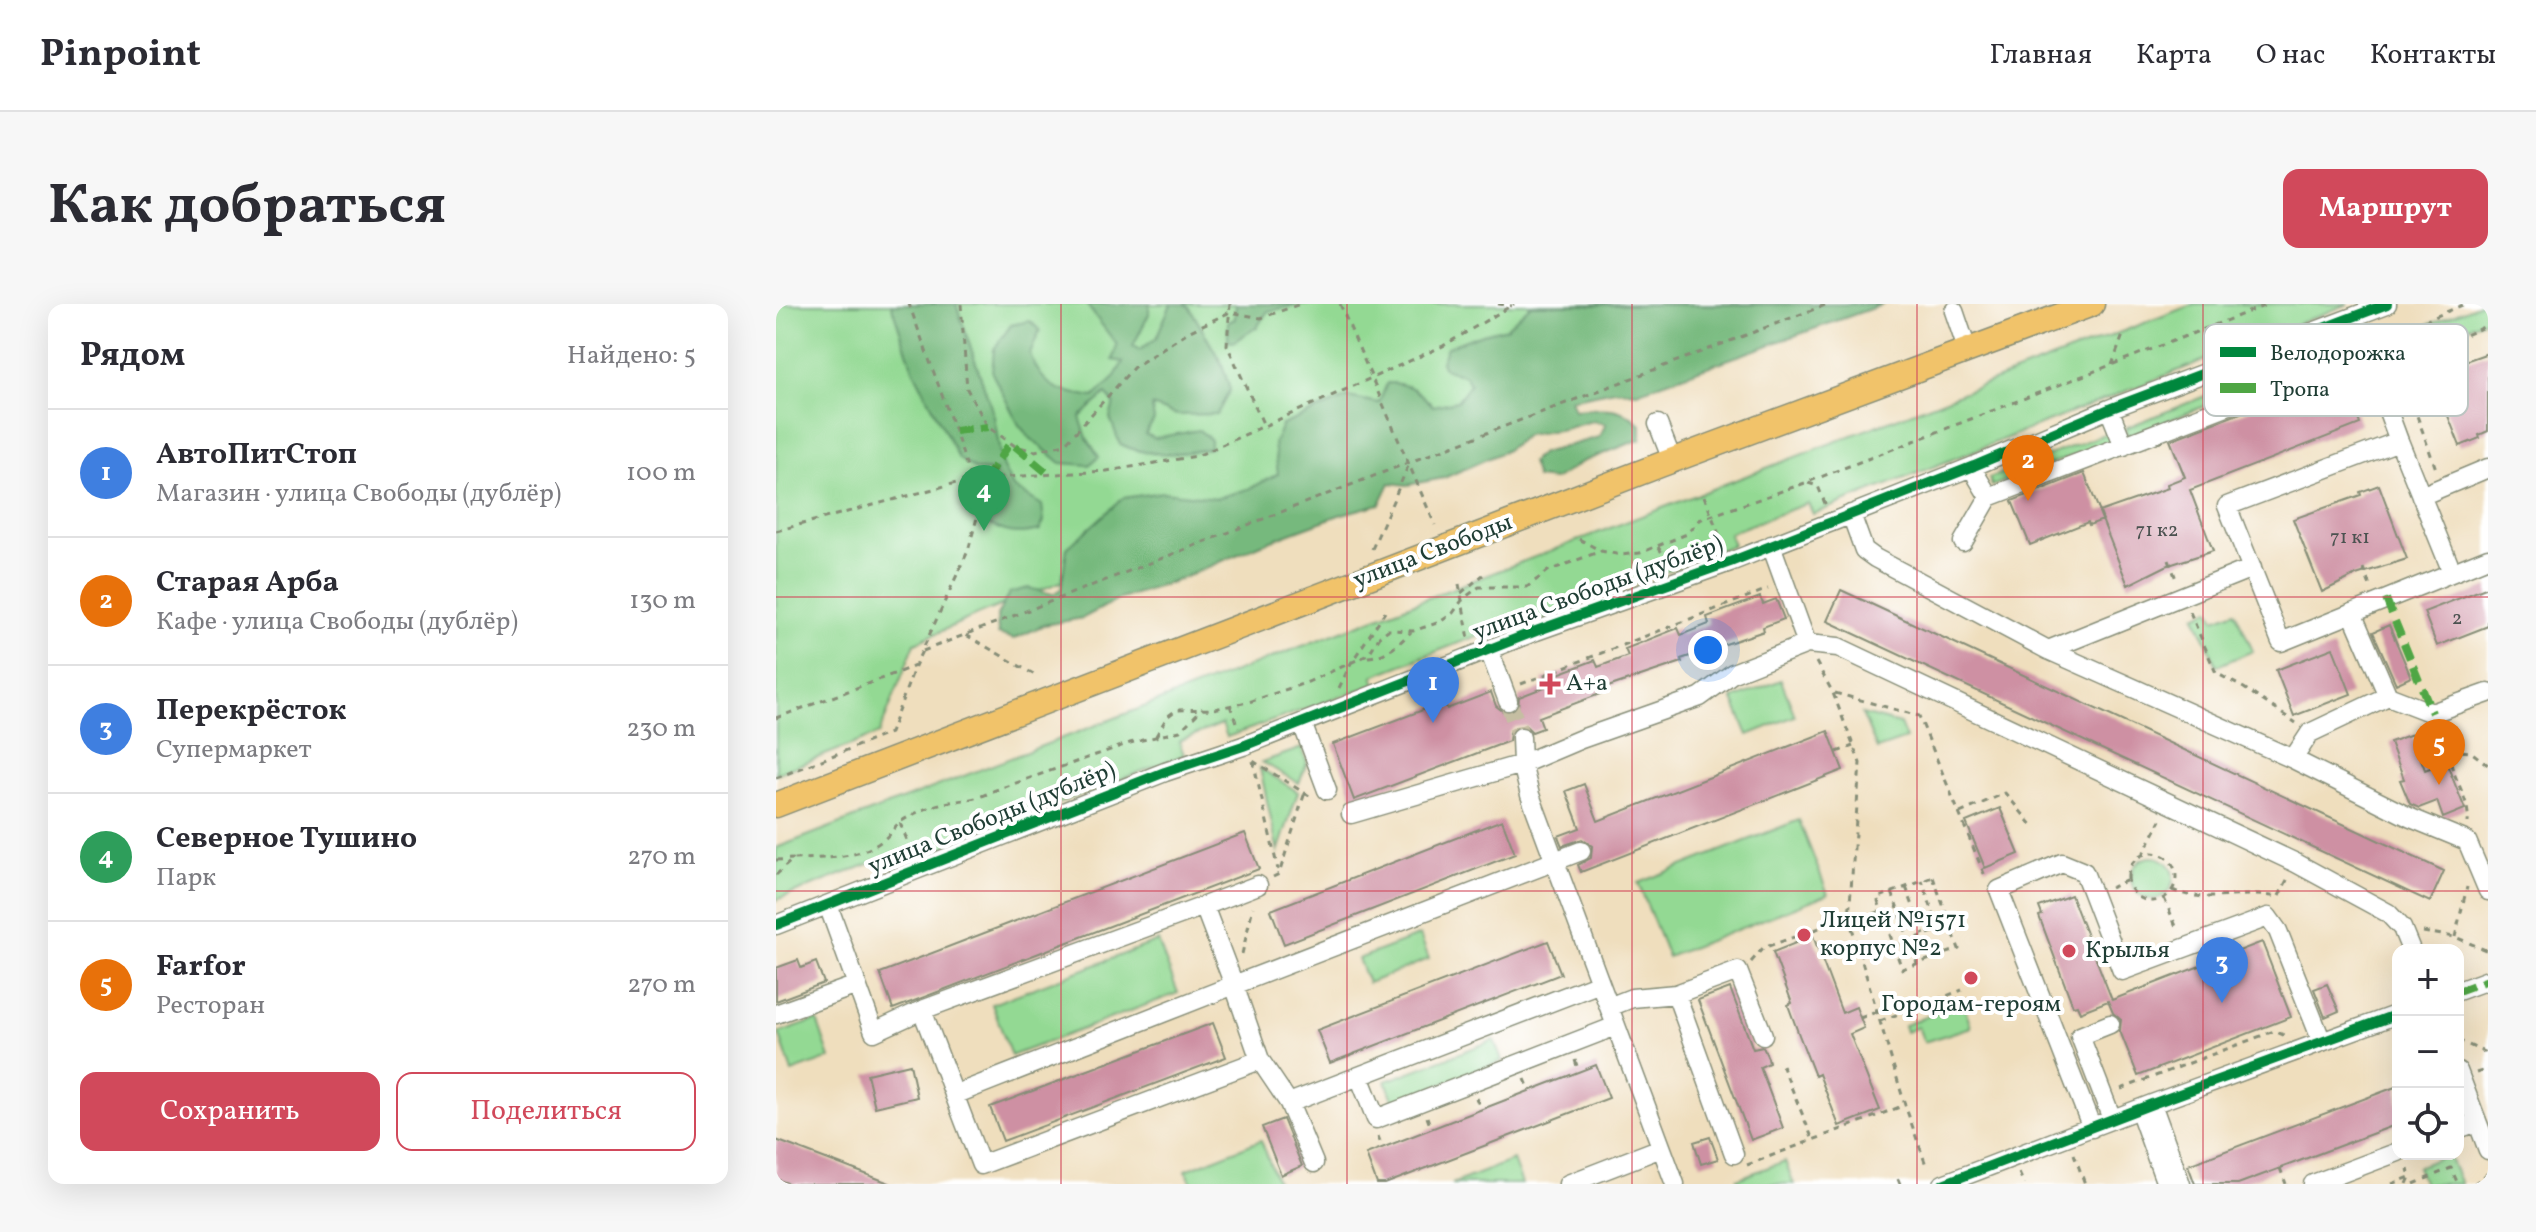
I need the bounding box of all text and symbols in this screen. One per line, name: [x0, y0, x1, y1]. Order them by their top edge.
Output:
text: Pinpoint: [40, 29, 201, 82]
text: Главная: [1990, 36, 2092, 75]
text: Карта: [2136, 36, 2212, 75]
text: О нас: [2256, 36, 2326, 75]
text: Контакты: [2370, 36, 2496, 75]
text: Как добраться: [48, 169, 446, 247]
button: Маршрут: [2283, 169, 2488, 248]
legend: [2204, 324, 2468, 416]
text: Рядом: [80, 333, 185, 380]
text: Найдено: 5: [567, 338, 696, 374]
text: Велодорожка: [2270, 339, 2406, 370]
text: Тропа: [2270, 375, 2330, 406]
text: АвтоПитСтоп: [156, 434, 357, 476]
pin: 2: [2002, 435, 2054, 501]
text: 1: [101, 455, 111, 491]
text: 100 m: [626, 455, 696, 491]
pin: 4: [958, 465, 1010, 531]
text: Магазин · улица Свободы (дублёр): [156, 476, 561, 512]
street label: улица Свободы: [1348, 506, 1518, 598]
house number: 71 к2: [2136, 517, 2178, 545]
house number: 71 к1: [2330, 524, 2370, 552]
street label: улица Свободы (дублёр): [1468, 528, 1728, 650]
text: Старая Арба: [156, 562, 339, 604]
text: 2: [99, 583, 113, 619]
text: 130 m: [629, 583, 696, 619]
text: Кафе · улица Свободы (дублёр): [156, 604, 518, 640]
house number: 2: [2452, 605, 2462, 633]
your location: [1688, 630, 1728, 670]
pin: 1: [1407, 657, 1459, 723]
place label: А+а: [1566, 667, 1608, 701]
marker: А+а: [1541, 675, 1559, 693]
text: Перекрёсток: [156, 690, 346, 732]
text: 3: [99, 711, 113, 747]
text: 230 m: [626, 711, 696, 747]
pin: 5: [2413, 719, 2465, 785]
text: Супермаркет: [156, 732, 312, 768]
street label: улица Свободы (дублёр): [863, 754, 1121, 884]
text: Северное Тушино: [156, 818, 417, 860]
text: 4: [98, 839, 114, 875]
text: 270 m: [627, 839, 696, 875]
text: Парк: [156, 860, 216, 896]
place label: Лицей №1571 корпус №2: [1820, 904, 1966, 966]
marker: Лицей №1571 корпус №2: [1795, 926, 1813, 944]
place label: Крылья: [2085, 934, 2170, 968]
pin: 3: [2196, 937, 2248, 1003]
marker: Крылья: [2060, 942, 2078, 960]
map controls: [2392, 944, 2464, 1160]
button: +: [2392, 944, 2464, 1016]
text: Farfor: [156, 946, 246, 988]
text: 5: [100, 967, 112, 1003]
text: 270 m: [627, 967, 696, 1003]
marker: Городам-героям: [1962, 969, 1980, 987]
text: Ресторан: [156, 988, 265, 1024]
place label: Городам-героям: [1881, 988, 2061, 1022]
button: −: [2392, 1016, 2464, 1088]
button: Сохранить: [80, 1072, 380, 1151]
button: Поделиться: [396, 1072, 696, 1151]
button: locate: [2392, 1088, 2464, 1160]

